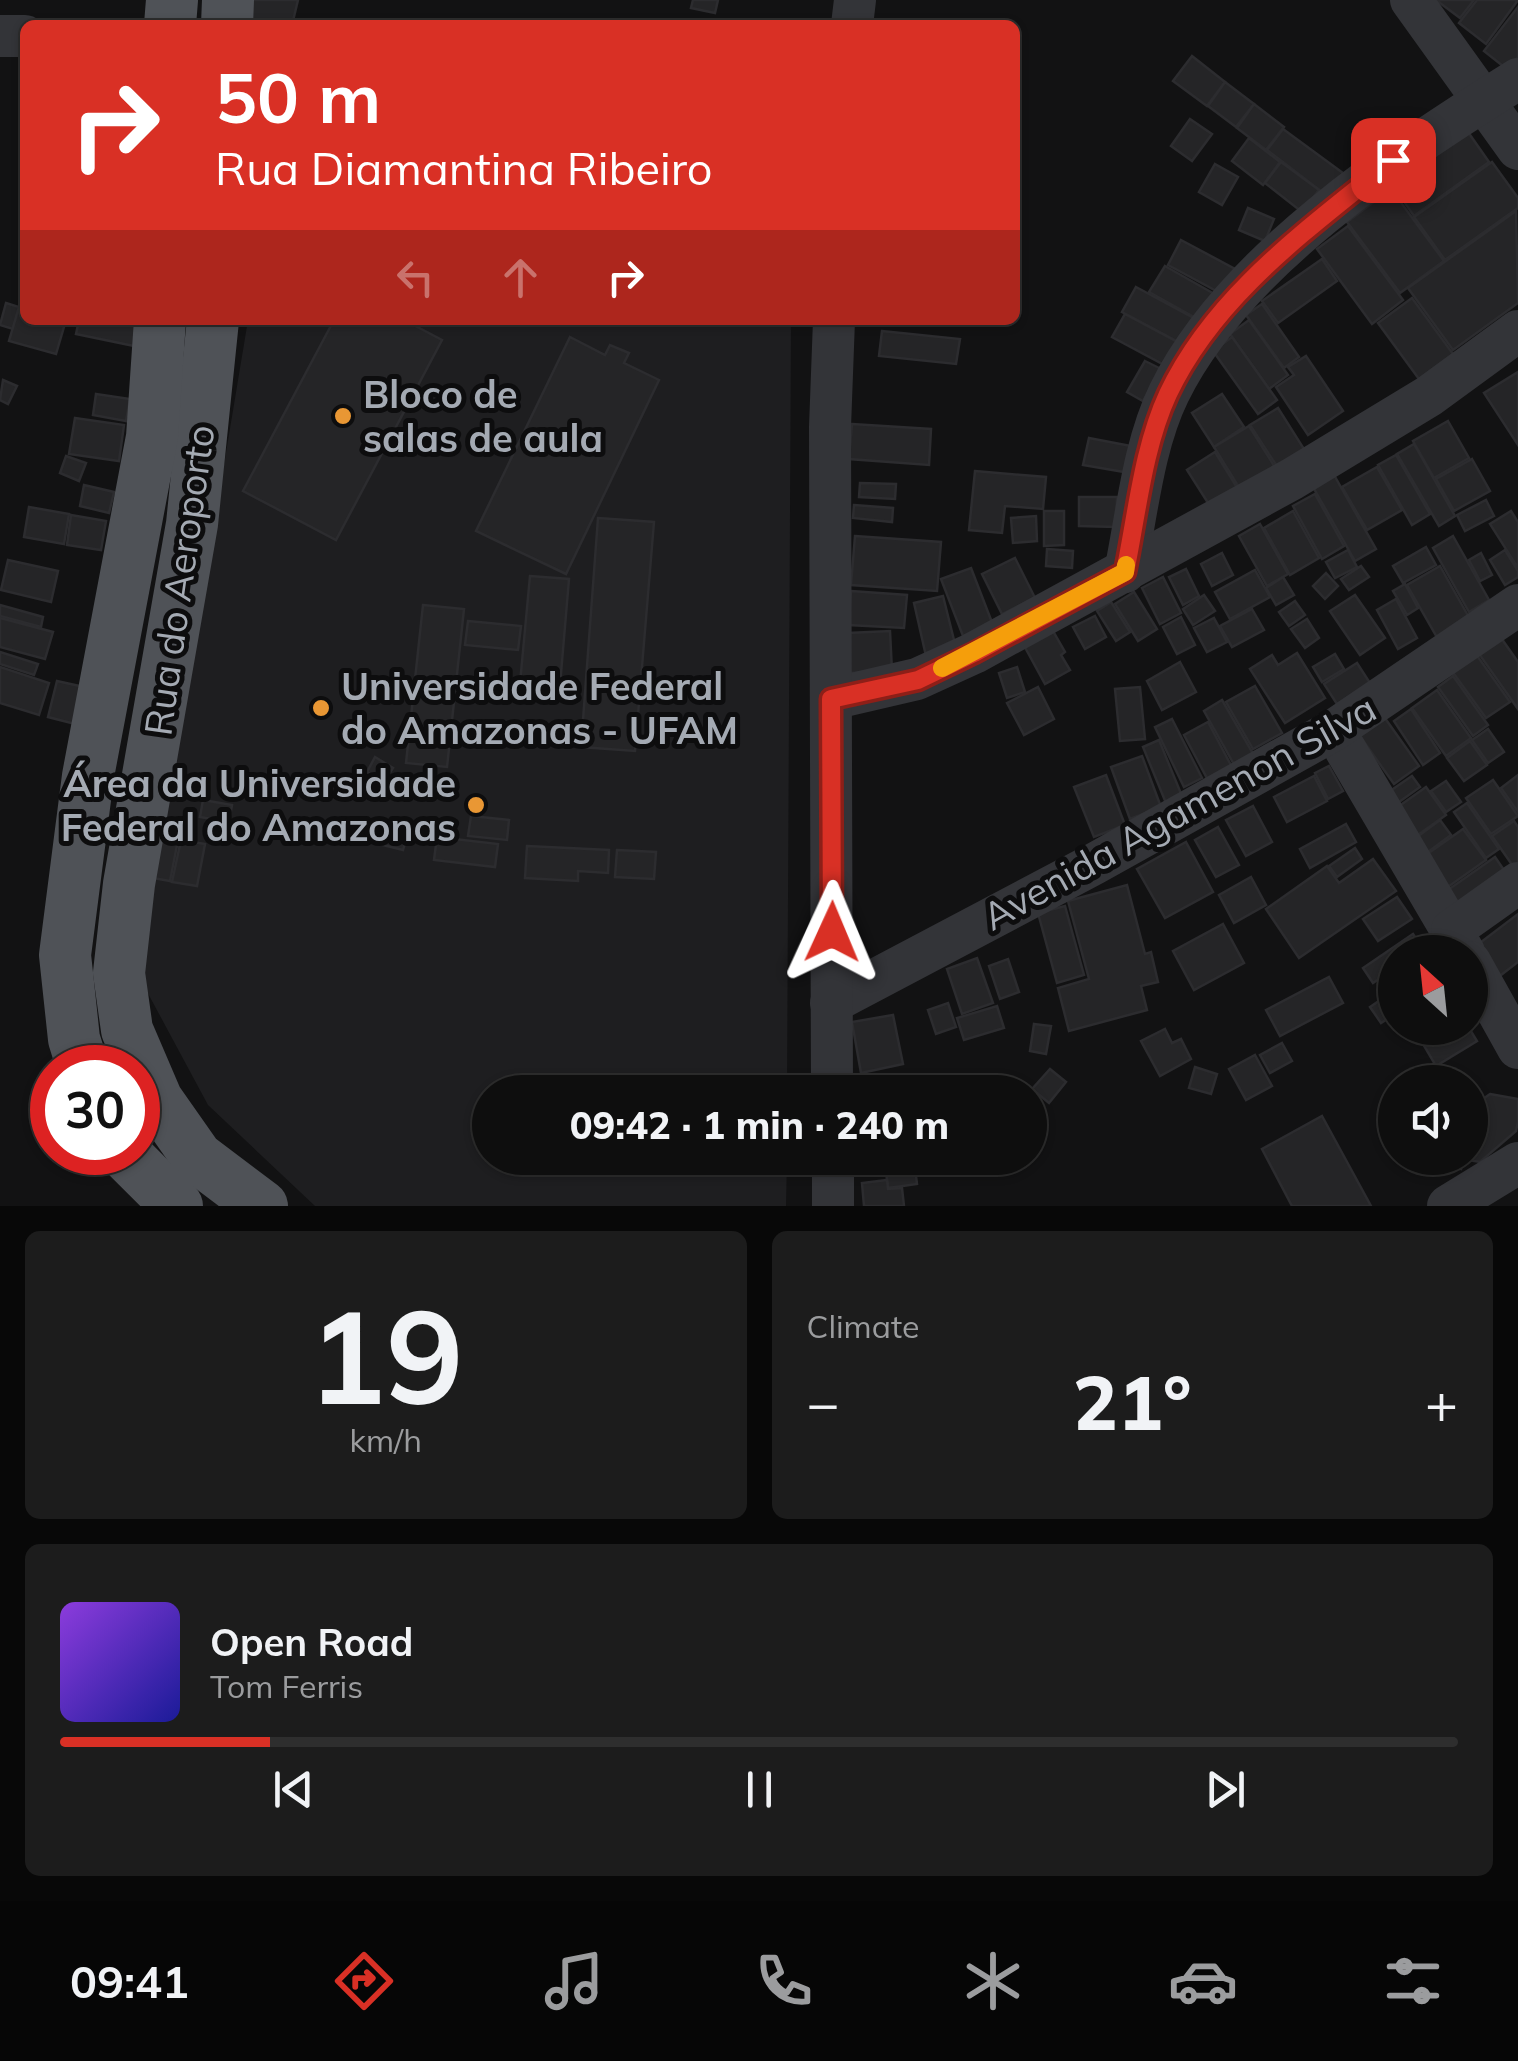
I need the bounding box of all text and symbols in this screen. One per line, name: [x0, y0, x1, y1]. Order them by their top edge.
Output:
text: 50 m: [215, 53, 381, 141]
icon: right: [50, 60, 180, 190]
pin: [1351, 118, 1436, 203]
icon: arrive: [1366, 133, 1421, 188]
text: Rua Diamantina Ribeiro: [215, 140, 712, 196]
icon: left: [388, 250, 443, 305]
icon: ahead: [493, 250, 548, 305]
icon: right: [598, 250, 653, 305]
place label: Bloco de salas de aula: [363, 370, 603, 462]
marker: Bloco de salas de aula: [332, 405, 354, 427]
street label: Rua do Aeroporto: [133, 422, 225, 738]
place label: Universidade Federal do Amazonas - UFAM: [341, 662, 738, 754]
street label: Avenida Agamenon Silva: [974, 684, 1384, 940]
marker: Universidade Federal do Amazonas - UFAM: [310, 697, 332, 719]
place label: Área da Universidade Federal do Amazonas: [61, 759, 456, 851]
marker: Área da Universidade Federal do Amazonas: [465, 794, 487, 816]
position arrow: [780, 880, 884, 984]
north arrow: [1378, 935, 1488, 1045]
map controls: [1378, 935, 1488, 1175]
speed limit sign: 30: [30, 1045, 160, 1175]
button: sound: [1378, 1065, 1488, 1175]
text: 09:42 · 1 min · 240 m: [570, 1101, 949, 1149]
text: 19: [308, 1273, 464, 1437]
text: Climate: [807, 1306, 919, 1346]
text: 21°: [1073, 1355, 1192, 1449]
text: −: [807, 1368, 840, 1437]
text: +: [1425, 1368, 1458, 1437]
text: km/h: [350, 1420, 422, 1460]
text: Open Road: [210, 1618, 413, 1666]
text: Tom Ferris: [210, 1666, 363, 1706]
icon: previous: [266, 1762, 321, 1817]
icon: pause: [732, 1762, 787, 1817]
icon: next: [1198, 1762, 1253, 1817]
icon: directions: [329, 1946, 399, 2016]
icon: music: [539, 1946, 609, 2016]
icon: phone: [749, 1946, 819, 2016]
icon: climate: [958, 1946, 1028, 2016]
icon: car: [1168, 1946, 1238, 2016]
icon: filters: [1378, 1946, 1448, 2016]
text: 09:41: [70, 1953, 189, 2009]

